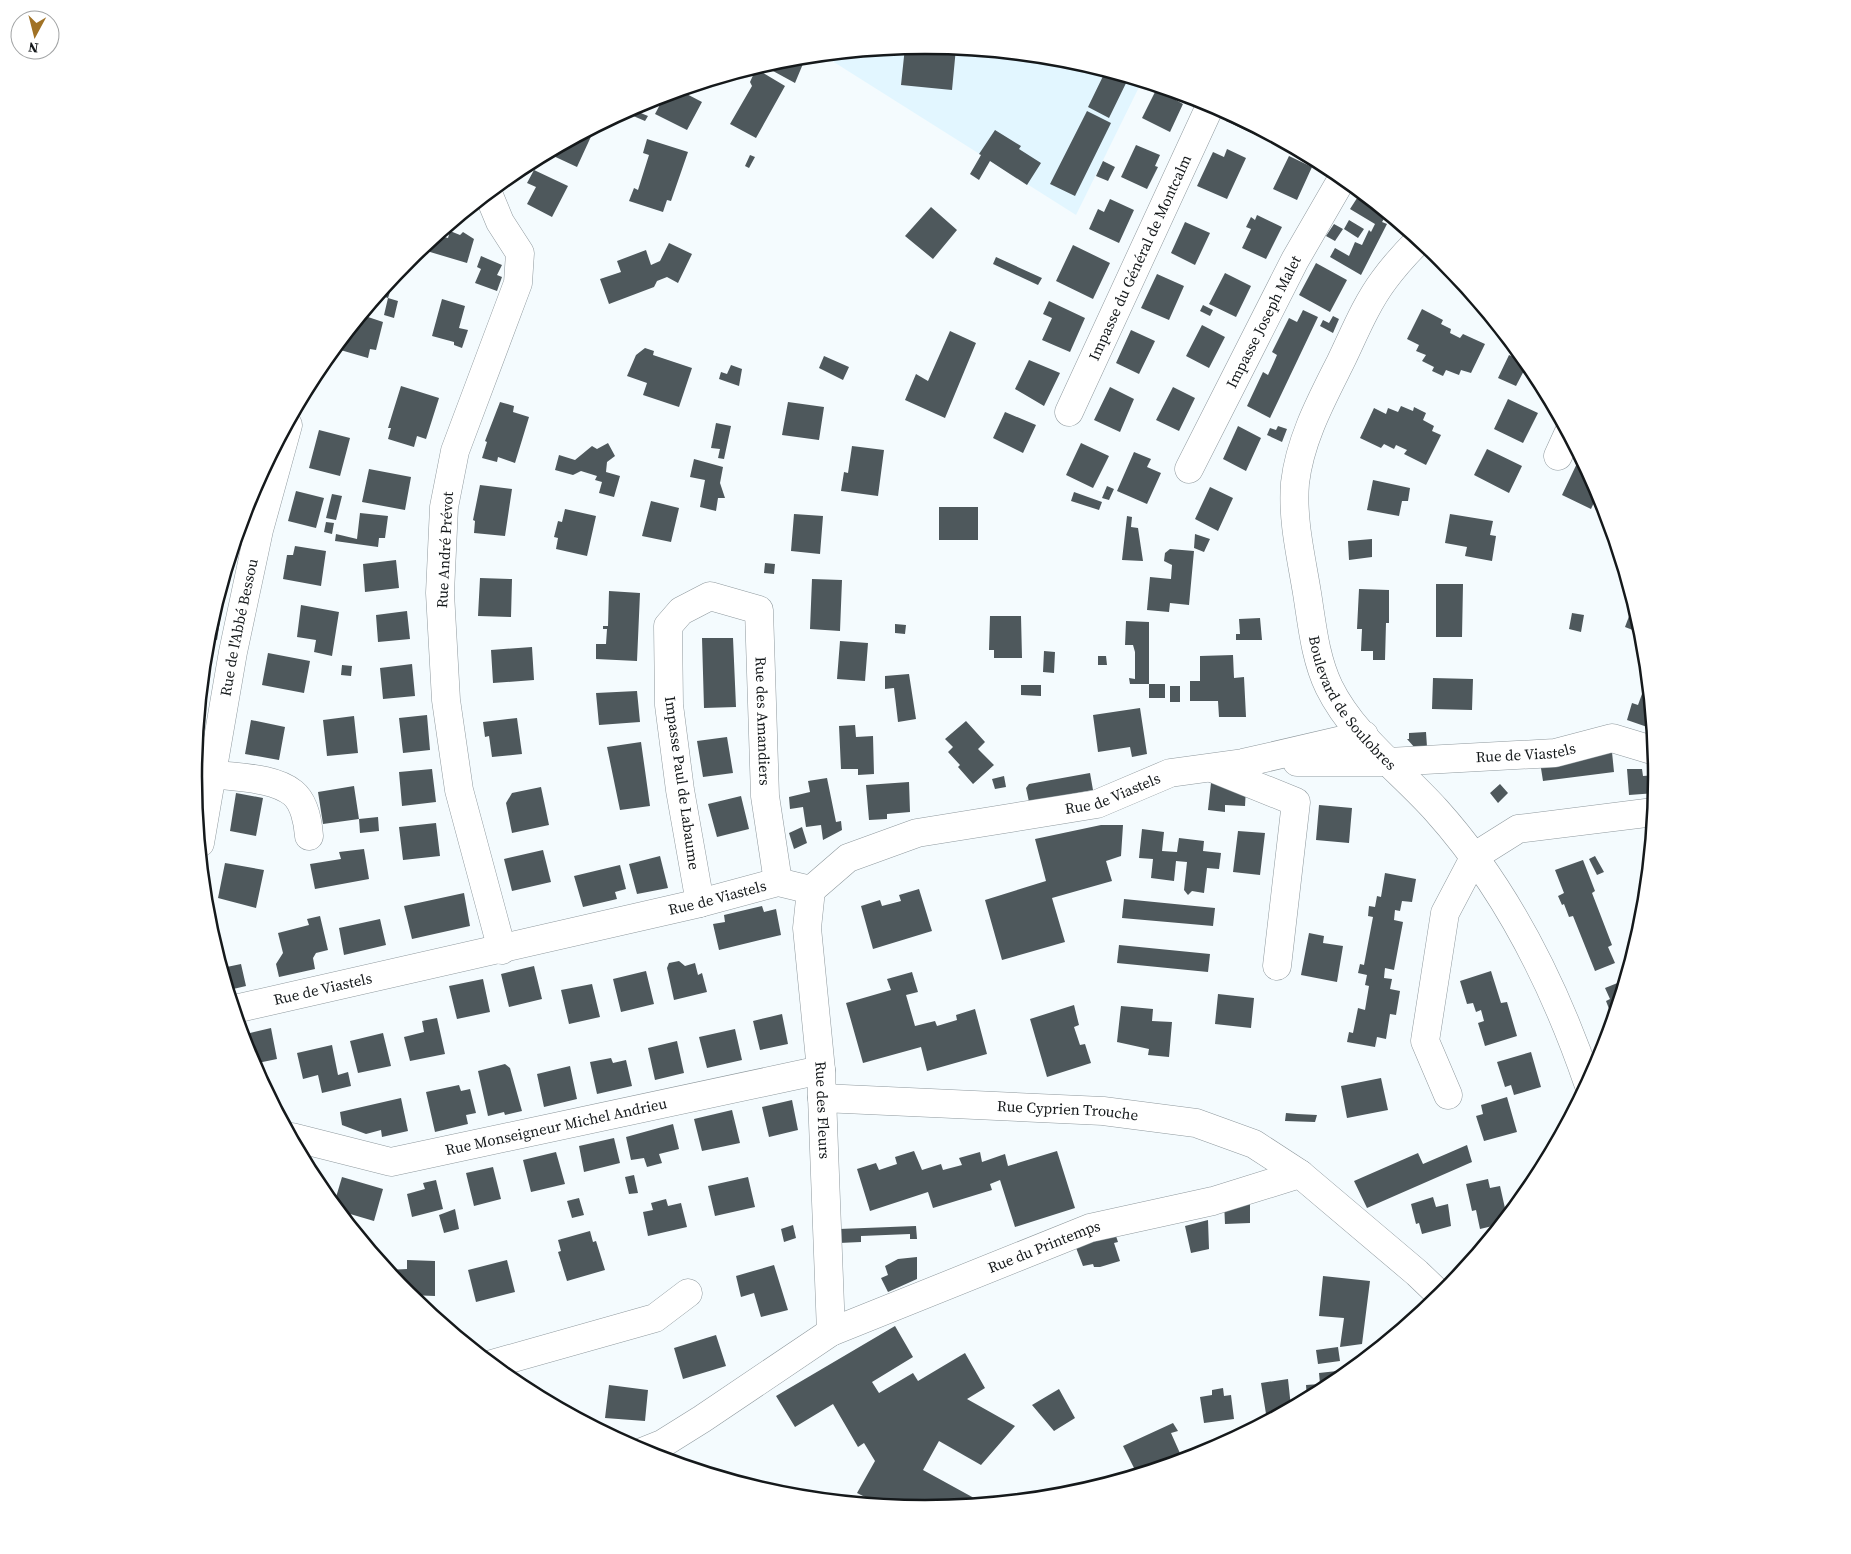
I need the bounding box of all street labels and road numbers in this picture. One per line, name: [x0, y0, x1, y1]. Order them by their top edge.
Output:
street label: Impasse du Général de Montcalm: [1083, 151, 1196, 364]
street label: Impasse Joseph Malet: [1221, 251, 1306, 392]
street label: Rue André Prévot: [431, 491, 458, 609]
street label: Rue de l'Abbé Bessou: [215, 556, 263, 698]
street label: Boulevard de Soulobres: [1304, 634, 1401, 775]
street label: Rue des Amandiers: [751, 656, 776, 786]
street label: Impasse Paul de Labaume: [660, 695, 705, 871]
street label: Rue de Viastels: [1475, 737, 1578, 767]
street label: Rue de Viastels: [1063, 767, 1163, 819]
street label: Rue de Viastels: [666, 875, 768, 920]
street label: Rue de Viastels: [271, 967, 374, 1010]
street label: Rue des Fleurs: [810, 1060, 835, 1159]
street label: Rue Monseigneur Michel Andrieu: [443, 1092, 669, 1160]
street label: Rue Cyprien Trouche: [997, 1095, 1140, 1125]
street label: Rue du Printemps: [985, 1215, 1102, 1278]

